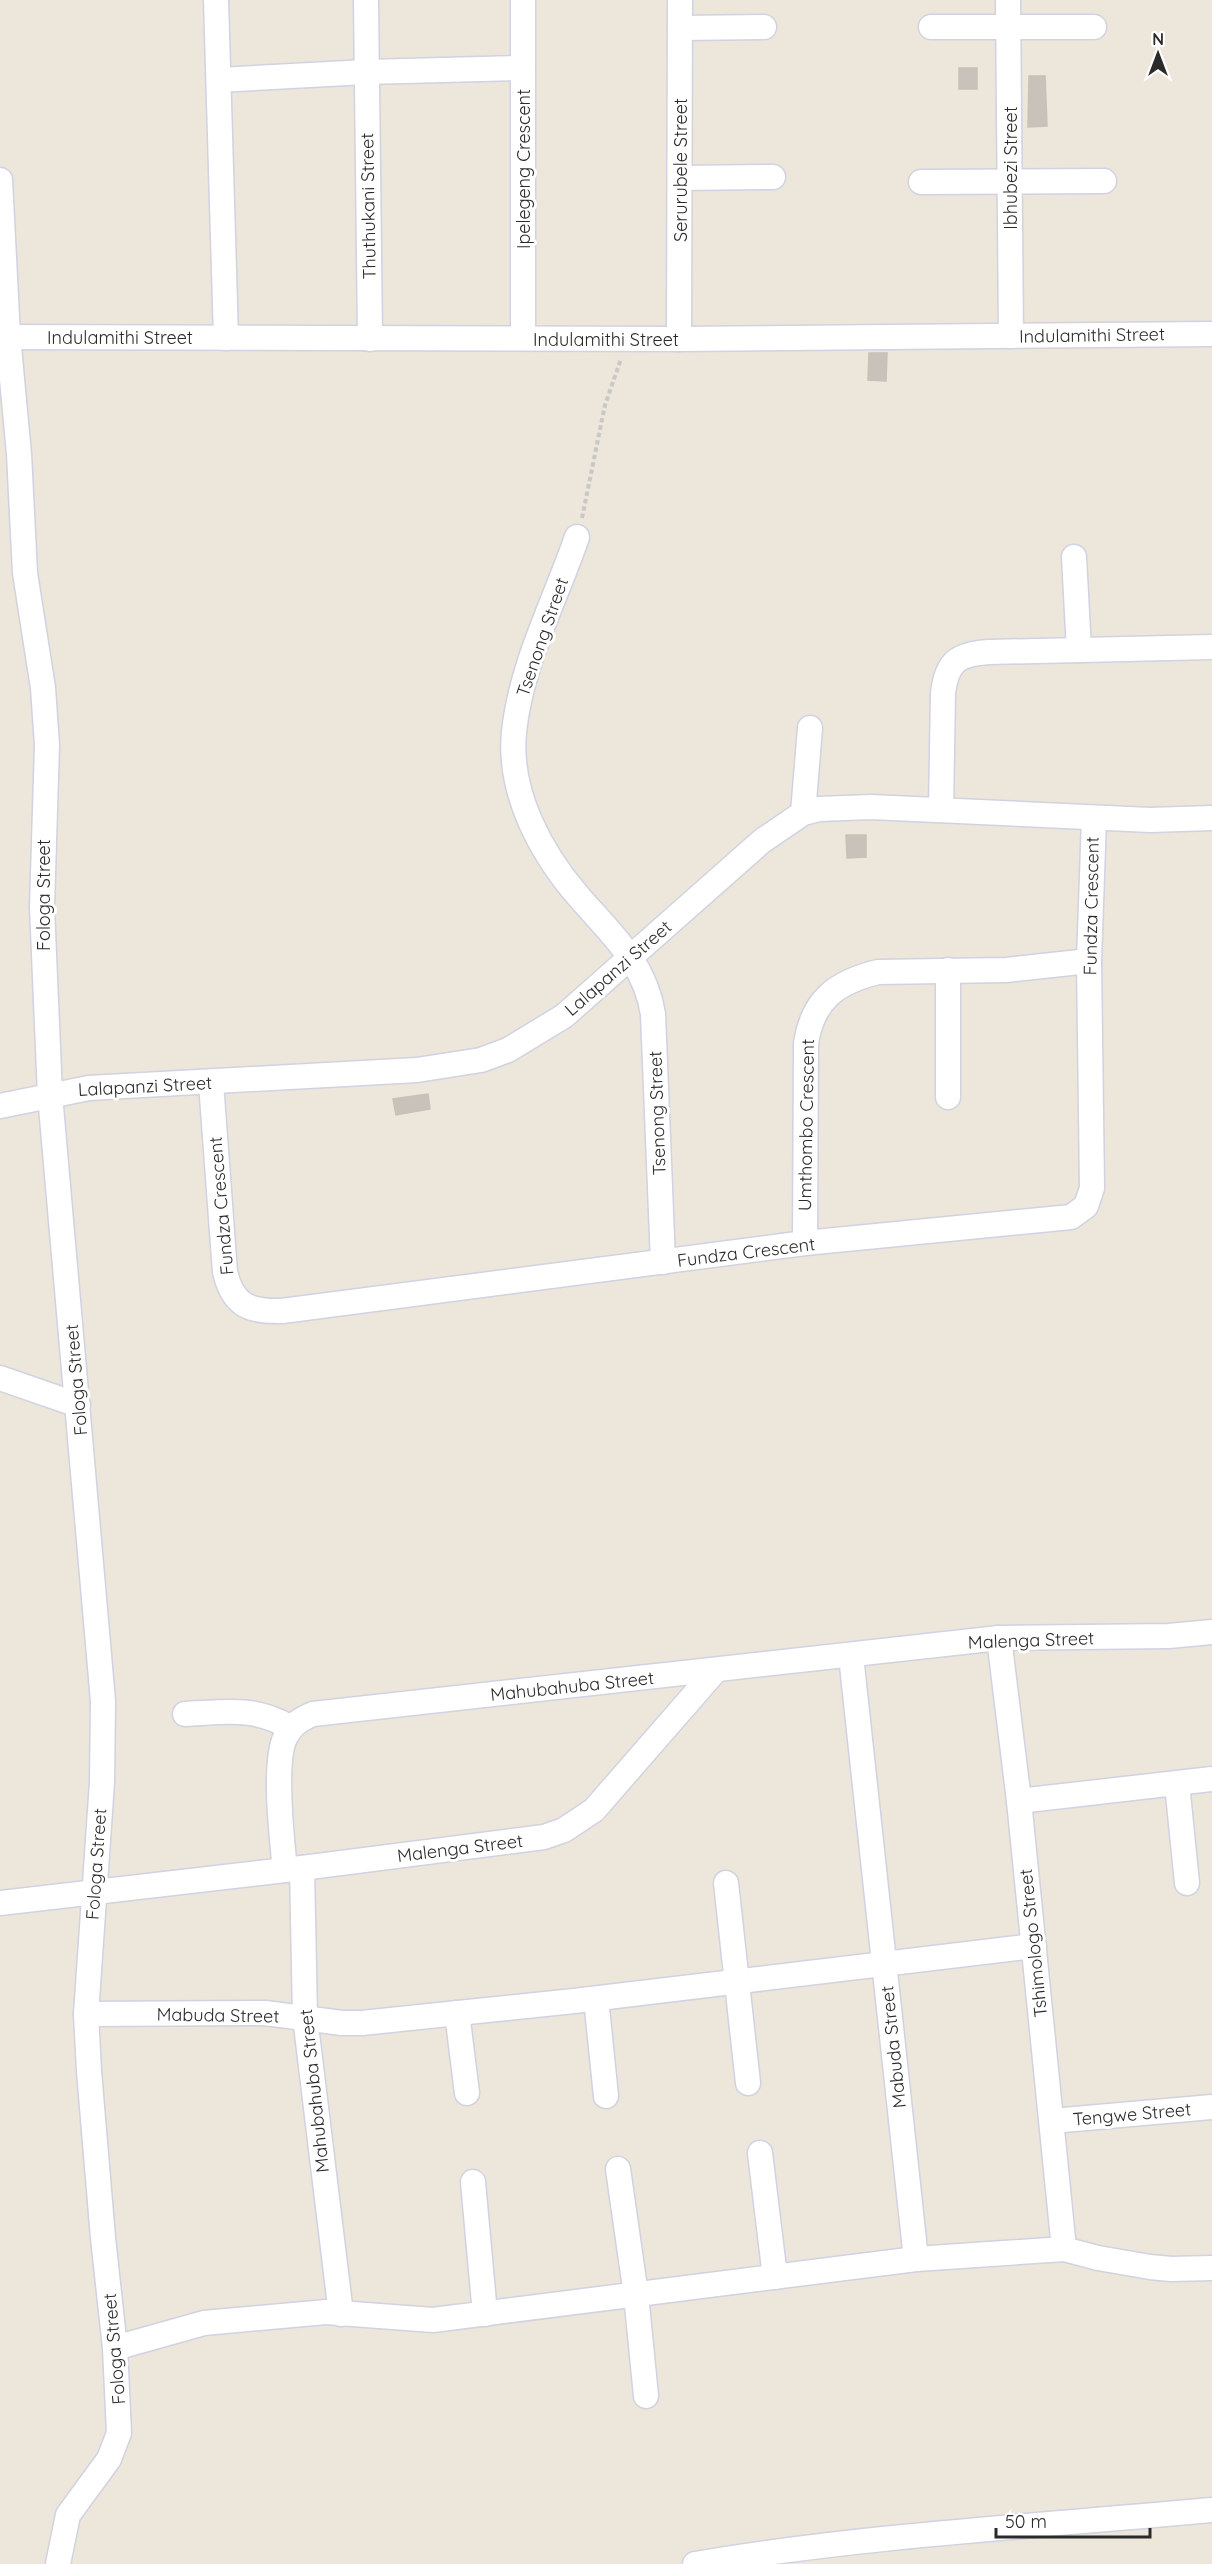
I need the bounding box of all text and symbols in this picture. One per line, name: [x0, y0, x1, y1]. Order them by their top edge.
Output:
north arrow: [1128, 24, 1188, 84]
text: N: [1152, 29, 1164, 49]
street label: Ipelegeng Crescent: [512, 89, 535, 249]
street label: Serurubele Street: [669, 98, 692, 242]
street label: Ibhubezi Street: [999, 106, 1022, 230]
street label: Thuthukani Street: [355, 132, 381, 280]
street label: Indulamithi Street: [1019, 322, 1165, 348]
street label: Indulamithi Street: [47, 326, 193, 349]
street label: Indulamithi Street: [533, 328, 679, 351]
street label: Tsenong Street: [511, 574, 573, 700]
street label: Fundza Crescent: [1078, 836, 1104, 976]
street label: Fologa Street: [32, 839, 55, 951]
street label: Lalapanzi Street: [560, 915, 676, 1021]
street label: Umthombo Crescent: [793, 1039, 819, 1211]
street label: Tsenong Street: [643, 1050, 671, 1176]
street label: Lalapanzi Street: [77, 1071, 213, 1101]
street label: Fundza Crescent: [203, 1136, 239, 1276]
street label: Fundza Crescent: [676, 1232, 816, 1272]
street label: Fologa Street: [60, 1323, 92, 1437]
street label: Malenga Street: [967, 1626, 1095, 1654]
street label: Mahubahuba Street: [489, 1666, 655, 1706]
street label: Fologa Street: [81, 1807, 111, 1921]
street label: Malenga Street: [396, 1829, 524, 1867]
street label: Tshimologo Street: [1014, 1868, 1052, 2018]
street label: Mabuda Street: [875, 1985, 911, 2109]
street label: Mabuda Street: [156, 2002, 280, 2028]
street label: Mahubahuba Street: [294, 2008, 334, 2174]
street label: Tengwe Street: [1072, 2097, 1192, 2131]
street label: Fologa Street: [98, 2292, 130, 2406]
scale bar: [996, 2501, 1150, 2539]
text: 50 m: [1005, 2510, 1047, 2533]

